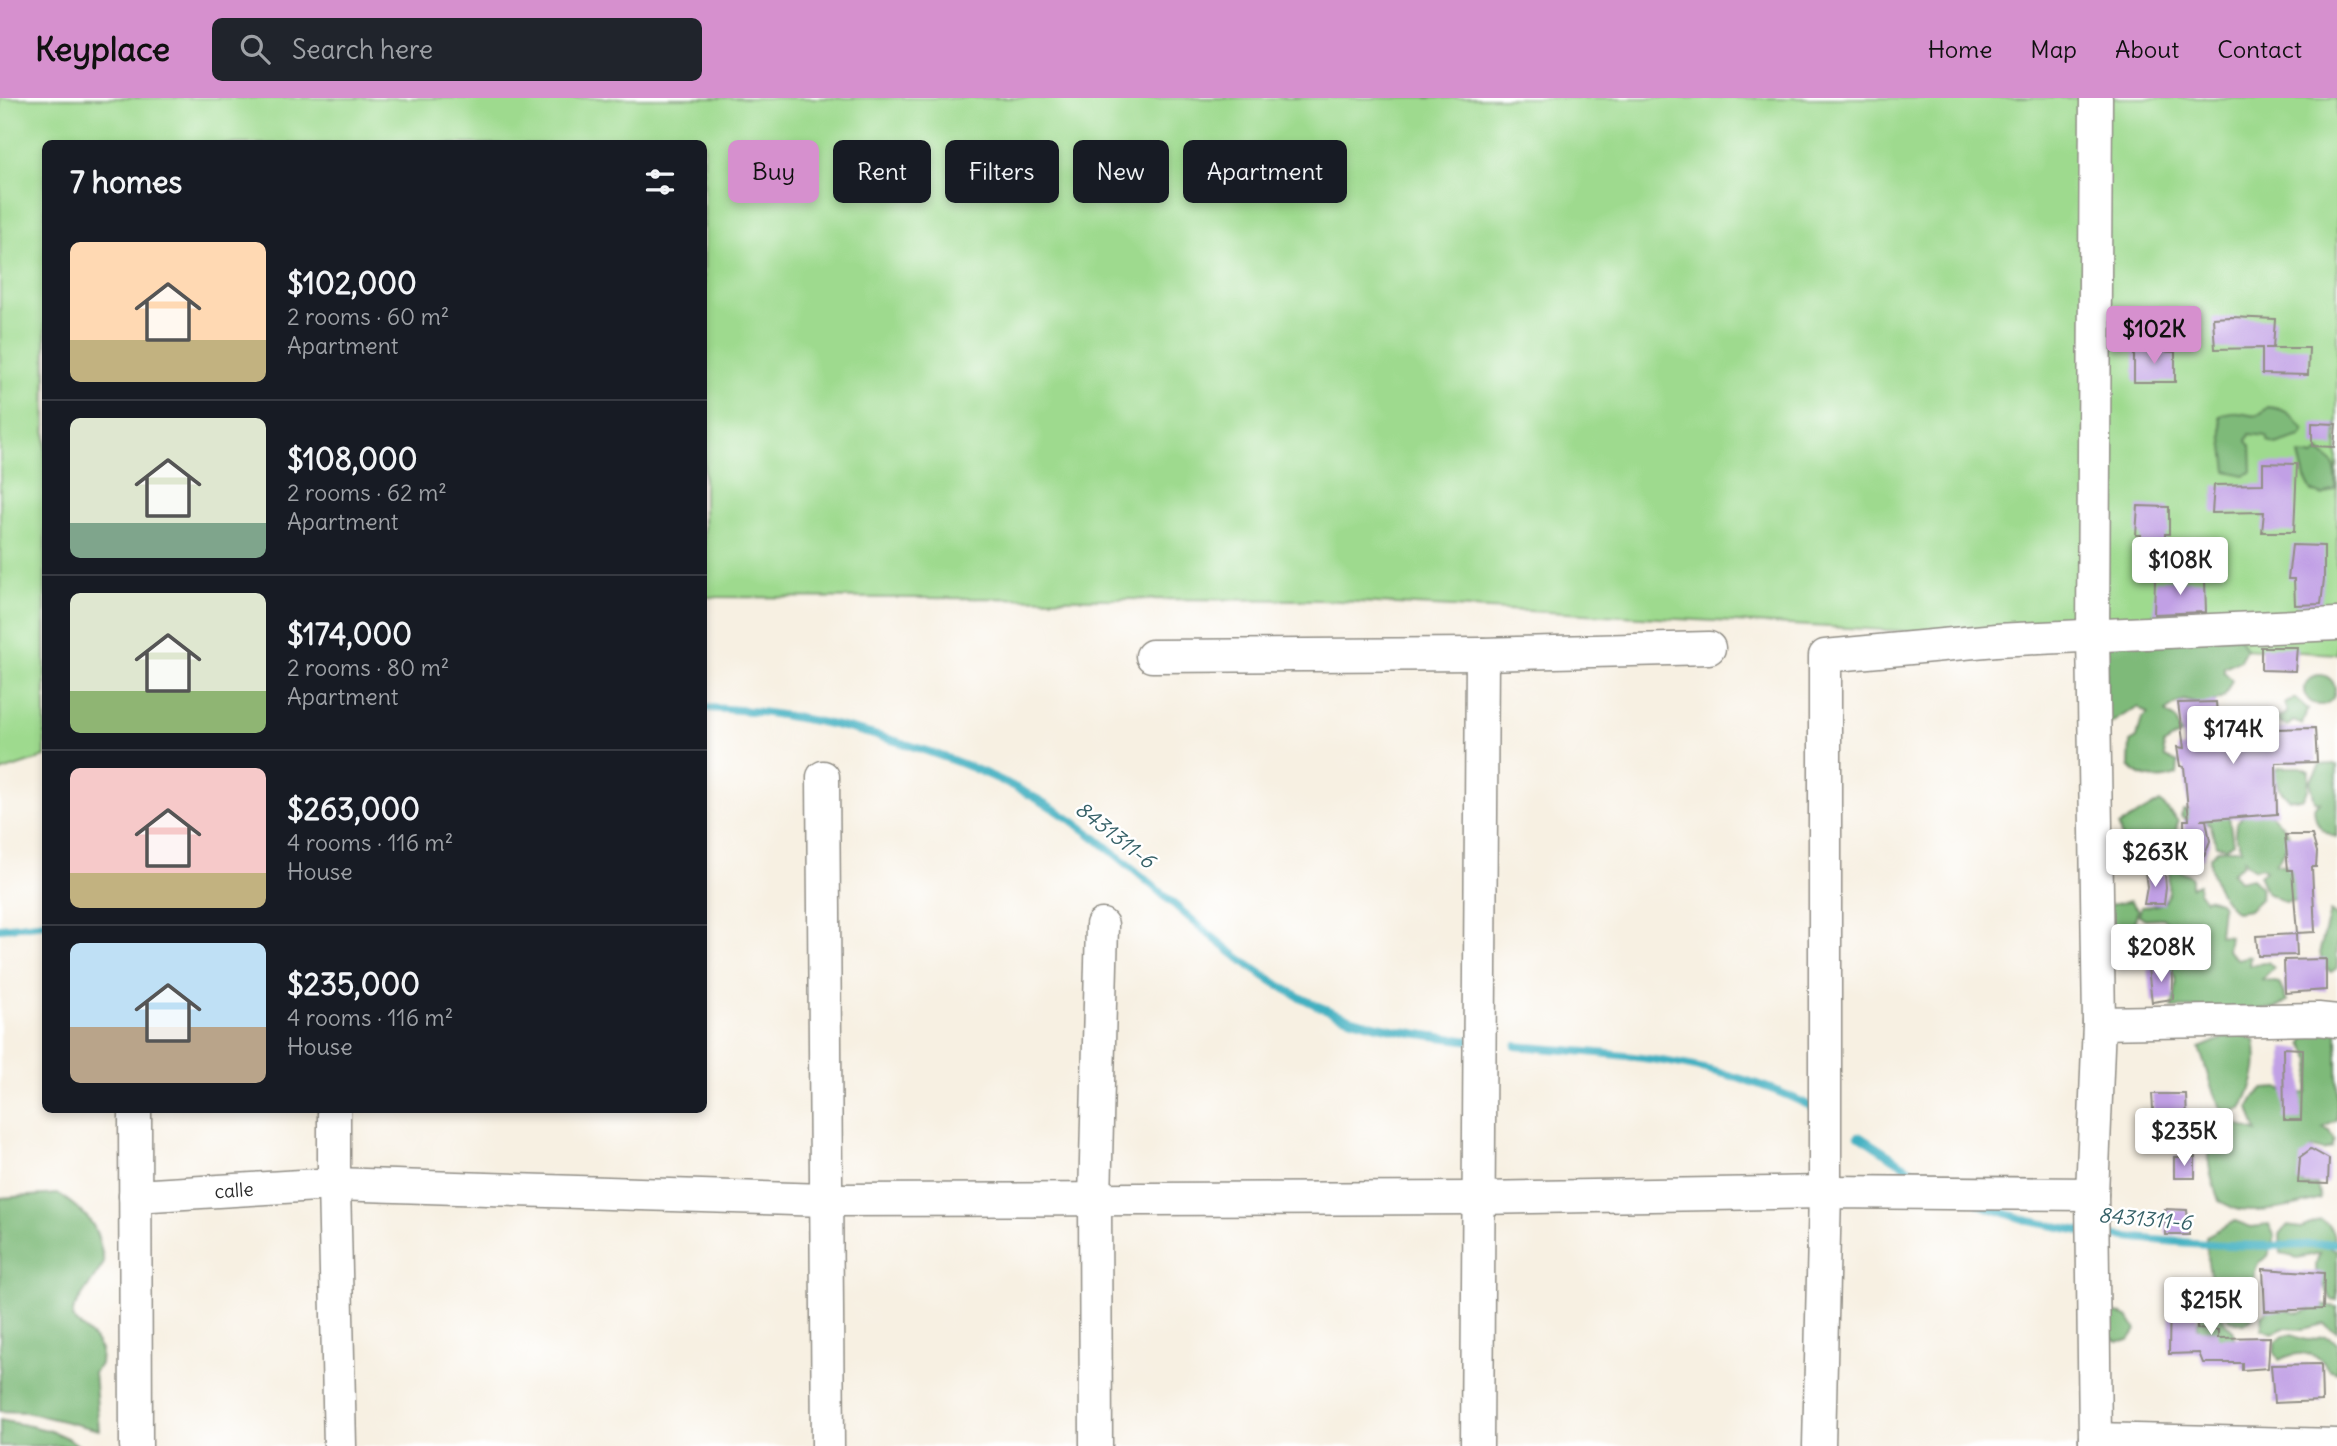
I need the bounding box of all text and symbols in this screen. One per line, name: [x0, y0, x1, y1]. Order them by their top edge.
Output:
search box: [212, 18, 702, 81]
text: Keyplace: [35, 28, 170, 70]
icon: search: [236, 30, 274, 68]
text: Search here: [292, 33, 433, 66]
text: Home: [1928, 34, 1992, 64]
text: Map: [2030, 34, 2077, 64]
text: About: [2115, 34, 2179, 64]
text: Contact: [2217, 34, 2302, 64]
chip: Buy: [728, 140, 819, 203]
chip: Rent: [833, 140, 931, 203]
chip: Filters: [945, 140, 1059, 203]
chip: New: [1073, 140, 1169, 203]
chip: Apartment: [1183, 140, 1347, 203]
text: 7 homes: [70, 163, 182, 201]
icon: filters: [641, 163, 679, 201]
text: $102,000: [287, 264, 417, 302]
icon: home: [126, 270, 210, 354]
text: 2 rooms · 60 m²: [287, 302, 449, 331]
pin: $102K: [2105, 306, 2203, 366]
text: $102K: [2122, 314, 2186, 343]
text: Apartment: [287, 331, 399, 360]
text: $108,000: [287, 440, 418, 478]
icon: home: [126, 446, 210, 530]
text: 2 rooms · 62 m²: [287, 478, 447, 507]
text: Apartment: [287, 507, 399, 536]
pin: $108K: [2131, 538, 2229, 597]
text: $108K: [2148, 545, 2212, 574]
text: $174,000: [287, 615, 412, 653]
icon: home: [126, 621, 210, 705]
text: 2 rooms · 80 m²: [287, 653, 449, 682]
text: Apartment: [287, 682, 399, 711]
pin: $174K: [2184, 706, 2282, 766]
text: $174K: [2203, 714, 2263, 743]
text: $263,000: [287, 790, 420, 828]
water label: 8431311-6: [1070, 795, 1162, 875]
icon: home: [126, 796, 210, 880]
text: 4 rooms · 116 m²: [287, 828, 453, 857]
pin: $263K: [2106, 830, 2204, 889]
text: $263K: [2122, 837, 2188, 866]
text: House: [287, 857, 353, 886]
pin: $208K: [2112, 924, 2210, 984]
text: $208K: [2127, 932, 2195, 961]
text: $235,000: [287, 965, 420, 1003]
icon: home: [126, 971, 210, 1055]
text: 4 rooms · 116 m²: [287, 1003, 453, 1032]
text: House: [287, 1032, 353, 1061]
pin: $235K: [2135, 1108, 2233, 1168]
text: $235K: [2151, 1116, 2217, 1145]
street label: calle: [214, 1177, 254, 1203]
water label: 8431311-6: [2097, 1201, 2195, 1236]
pin: $215K: [2162, 1278, 2260, 1337]
text: $215K: [2180, 1285, 2242, 1314]

